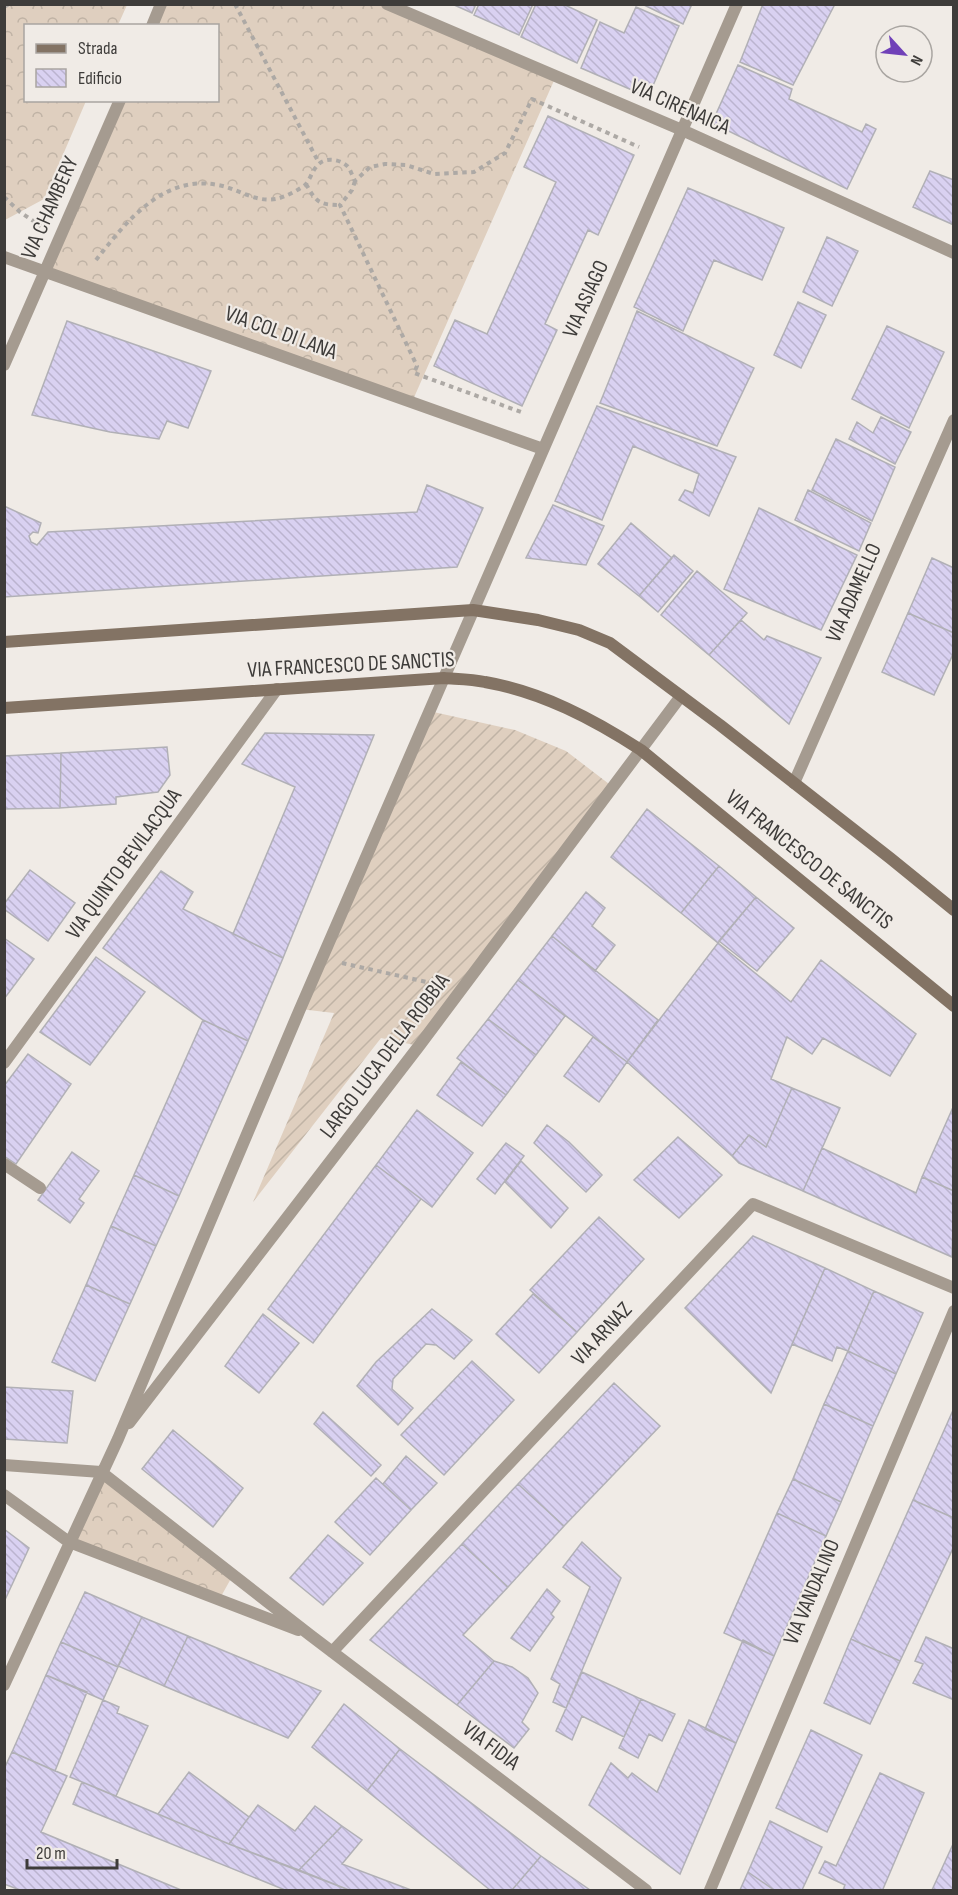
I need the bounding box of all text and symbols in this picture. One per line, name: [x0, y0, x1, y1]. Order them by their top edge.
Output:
legend: [24, 24, 219, 102]
north arrow: [874, 24, 934, 84]
text: Strada: [78, 38, 118, 59]
text: N: [906, 52, 926, 68]
text: Edificio: [78, 68, 122, 89]
street label: VIA CIRENAICA: [626, 73, 735, 141]
street label: VIA CHAMBERY: [15, 152, 85, 264]
street label: VIA ASIAGO: [557, 256, 615, 342]
street label: VIA COL DI LANA: [221, 300, 341, 366]
street label: VIA ADAMELLO: [820, 539, 888, 647]
street label: VIA FRANCESCO DE SANCTIS: [247, 646, 455, 684]
street label: VIA QUINTO BEVILACQUA: [60, 783, 188, 945]
street label: VIA FRANCESCO DE SANCTIS: [720, 784, 898, 936]
street label: LARGO LUCA DELLA ROBBIA: [314, 968, 456, 1144]
street label: VIA ARNAZ: [566, 1297, 638, 1371]
street label: VIA VANDALINO: [778, 1535, 846, 1649]
street label: VIA FIDIA: [457, 1716, 526, 1777]
scale bar: [27, 1832, 117, 1870]
text: 20 m: [36, 1843, 66, 1864]

